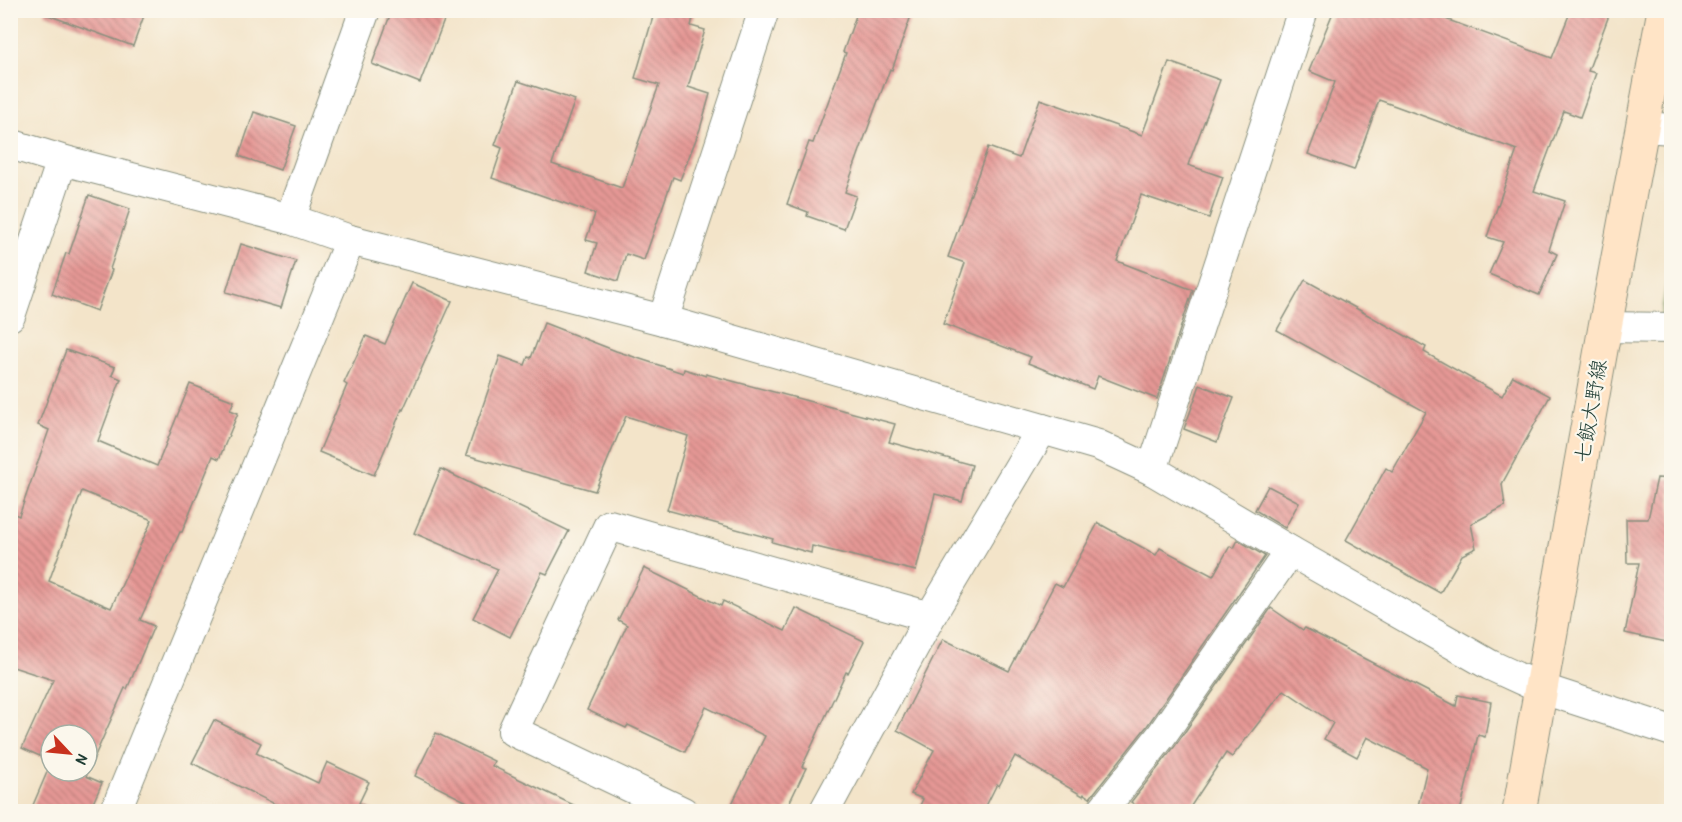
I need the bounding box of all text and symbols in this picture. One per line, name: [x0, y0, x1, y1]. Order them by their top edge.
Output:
street label: 七飯大野線: [1567, 357, 1613, 465]
north arrow: [39, 723, 99, 783]
text: N: [71, 751, 94, 769]

